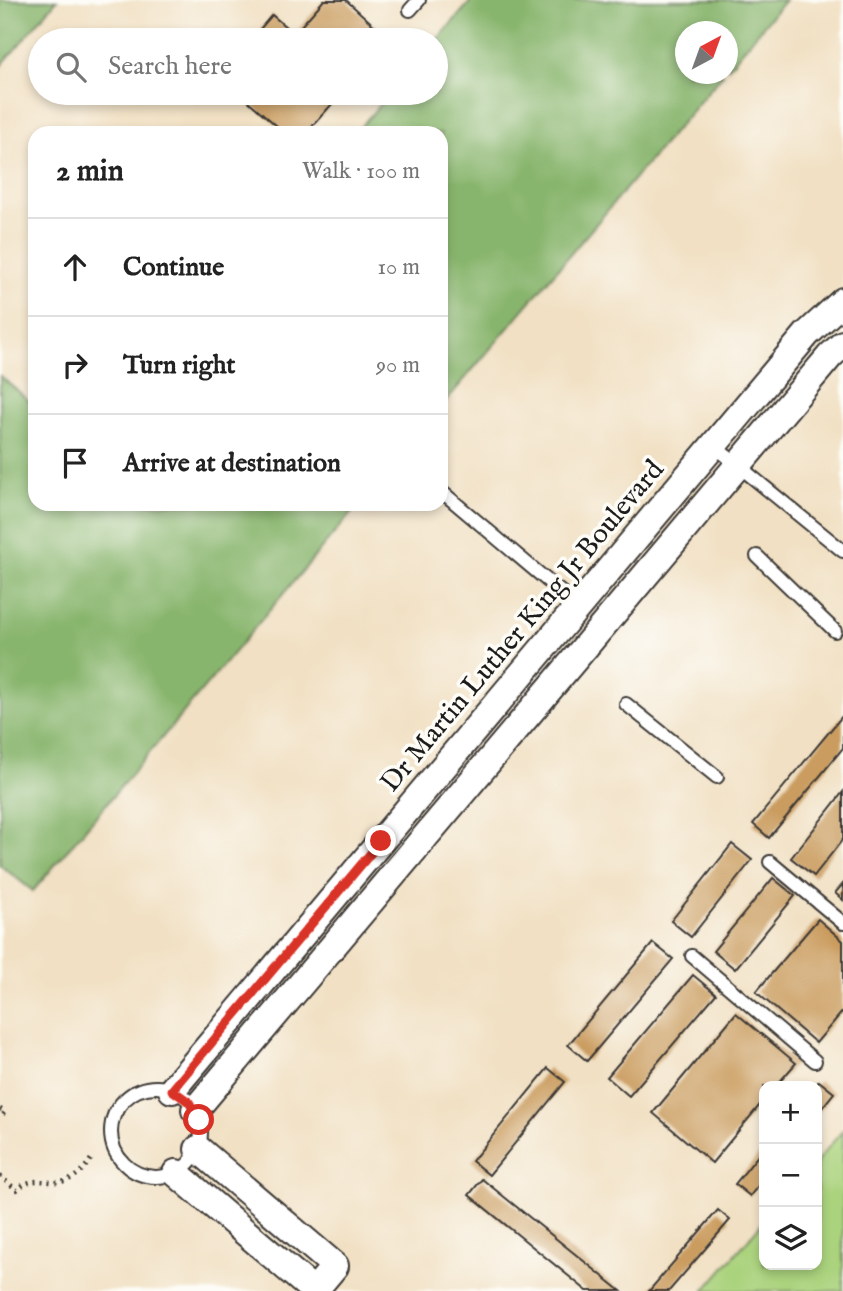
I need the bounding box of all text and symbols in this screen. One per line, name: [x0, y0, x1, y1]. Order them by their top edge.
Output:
north arrow: [675, 21, 738, 84]
search box: [28, 28, 448, 105]
icon: search: [52, 48, 90, 86]
text: Search here: [108, 50, 232, 83]
text: 2 min: [56, 153, 124, 191]
text: Walk · 100 m: [302, 157, 420, 186]
icon: ahead: [56, 248, 94, 286]
text: Continue: [123, 251, 224, 284]
text: 10 m: [377, 253, 420, 282]
icon: right: [56, 346, 94, 384]
text: Turn right: [123, 349, 236, 382]
text: 90 m: [376, 351, 420, 380]
icon: arrive: [56, 444, 94, 482]
text: Arrive at destination: [123, 447, 341, 480]
street label: Dr Martin Luther King Jr Boulevard: [374, 453, 672, 800]
route end: [365, 825, 396, 856]
map controls: [759, 1081, 822, 1270]
button: +: [759, 1081, 822, 1144]
route start: [183, 1104, 214, 1135]
button: −: [759, 1144, 822, 1207]
button: layers: [759, 1207, 822, 1270]

